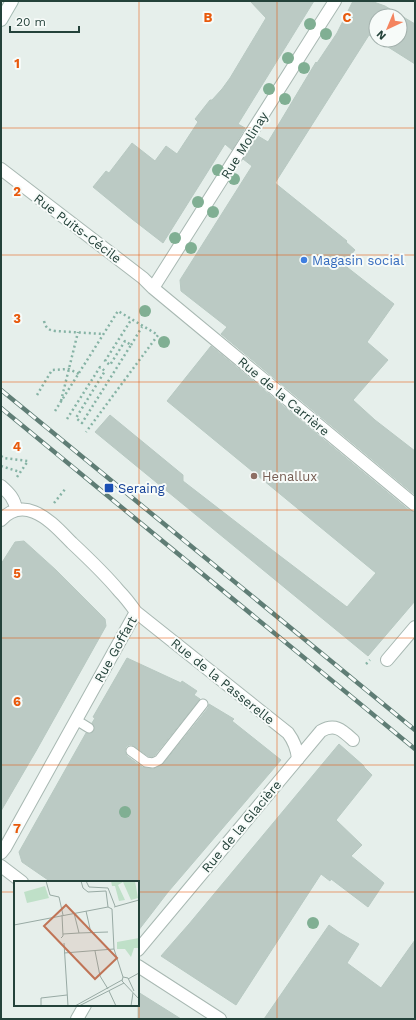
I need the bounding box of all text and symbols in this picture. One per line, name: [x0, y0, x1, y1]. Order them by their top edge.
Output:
scale bar: [10, 8, 79, 34]
north arrow: [368, 8, 408, 48]
text: B: [204, 10, 213, 25]
text: C: [343, 10, 352, 25]
text: 20 m: [16, 15, 46, 29]
text: N: [374, 27, 389, 42]
text: 1: [14, 56, 20, 71]
street label: Rue Molinay: [218, 109, 271, 182]
text: 2: [13, 184, 21, 199]
street label: Rue Puits-Cécile: [31, 191, 124, 266]
place label: Magasin social: [312, 253, 404, 268]
marker: Magasin social: [299, 255, 309, 265]
text: 3: [13, 311, 21, 326]
street label: Rue de la Carrière: [235, 354, 332, 439]
text: 4: [13, 439, 22, 454]
place label: Henallux: [262, 469, 317, 484]
marker: Henallux: [249, 471, 259, 481]
place label: Seraing: [118, 481, 165, 496]
marker: Seraing: [103, 482, 115, 494]
text: 5: [13, 566, 21, 581]
street label: Rue Goffart: [91, 613, 140, 685]
street label: Rue de la Passerelle: [168, 635, 277, 728]
text: 6: [13, 694, 21, 709]
street label: Rue de la Glacière: [198, 777, 284, 875]
text: 7: [13, 821, 21, 836]
inset map: [14, 881, 139, 1006]

